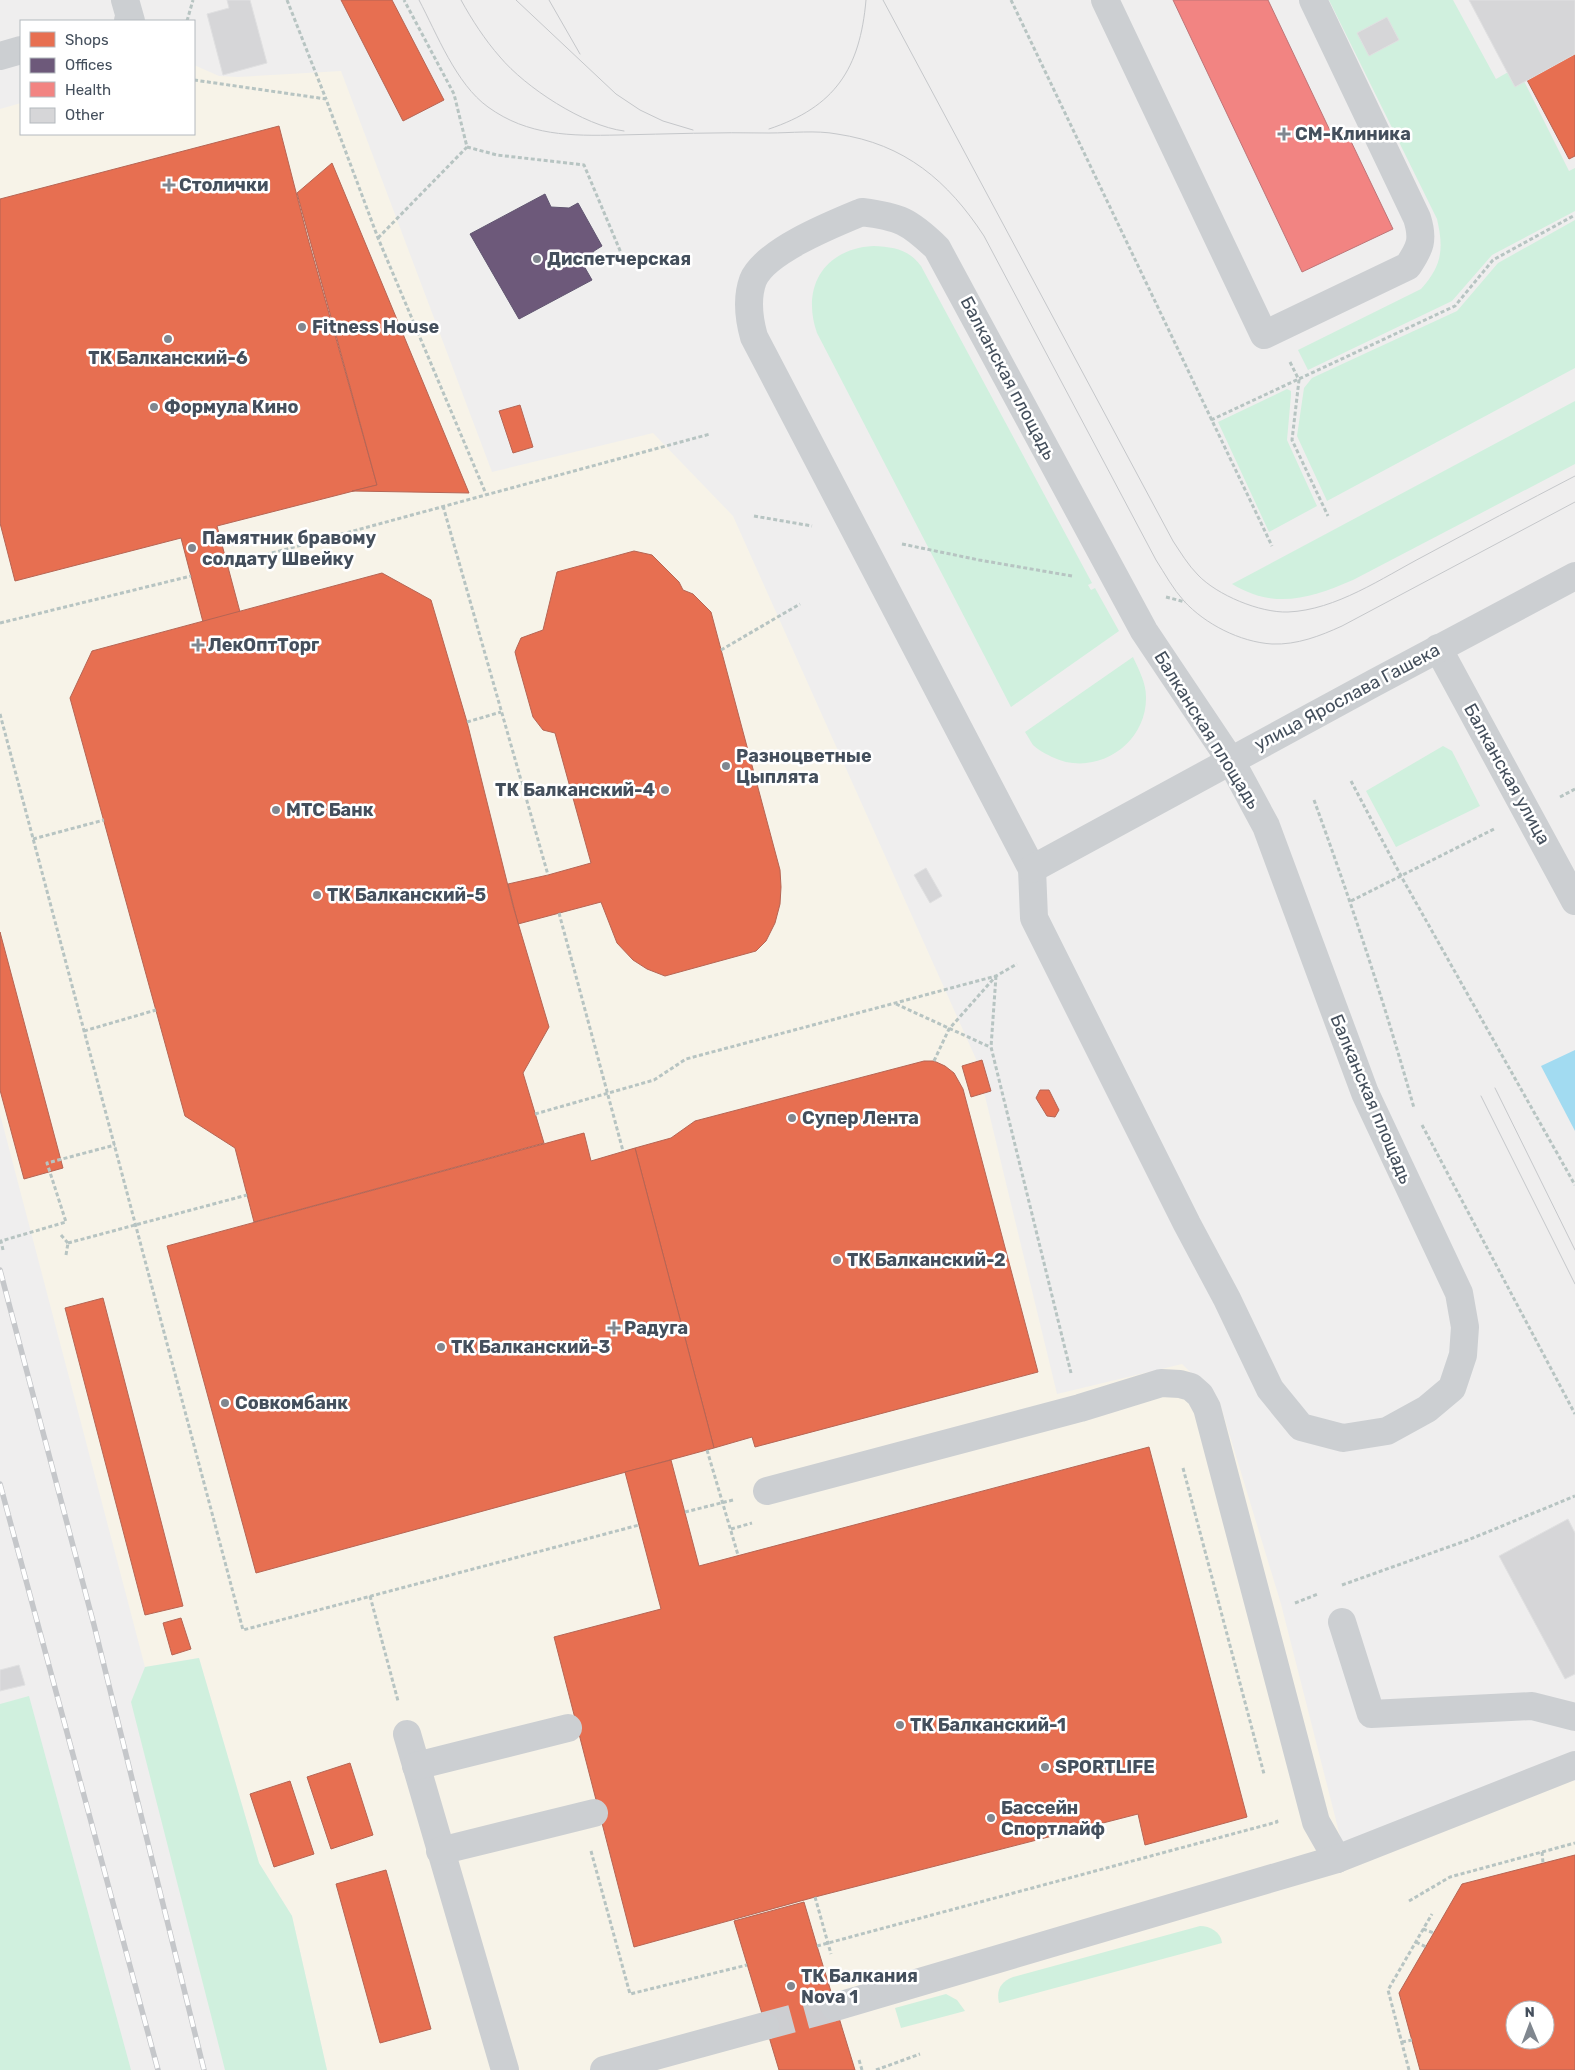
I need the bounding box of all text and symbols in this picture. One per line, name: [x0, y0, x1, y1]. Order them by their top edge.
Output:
legend: [20, 20, 195, 135]
text: Shops: [65, 31, 109, 49]
text: Offices: [65, 56, 113, 74]
text: Health: [65, 81, 111, 99]
text: Other: [65, 106, 105, 124]
place label: СМ-Клиника: [1295, 123, 1411, 145]
marker: СМ-Клиника: [1277, 127, 1291, 141]
place label: Столички: [179, 174, 268, 196]
marker: Столички: [163, 179, 175, 191]
place label: Диспетчерская: [547, 248, 691, 270]
marker: Диспетчерская: [531, 253, 543, 265]
street label: Балканская площадь: [956, 292, 1060, 464]
place label: Fitness House: [312, 316, 440, 338]
marker: Fitness House: [296, 321, 308, 333]
marker: ТК Балканский-6: [162, 333, 174, 345]
place label: ТК Балканский-6: [88, 347, 248, 369]
place label: Формула Кино: [164, 396, 298, 418]
marker: Формула Кино: [148, 401, 160, 413]
place label: Памятник бравому солдату Швейку: [202, 527, 376, 570]
marker: Памятник бравому солдату Швейку: [186, 542, 198, 554]
place label: ЛекОптТорг: [208, 634, 319, 656]
marker: ЛекОптТорг: [192, 639, 204, 651]
street label: улица Ярослава Гашека: [1250, 639, 1444, 755]
street label: Балканская площадь: [1149, 647, 1265, 813]
street label: Балканская улица: [1459, 700, 1555, 848]
place label: Разноцветные Цыплята: [736, 745, 872, 788]
marker: Разноцветные Цыплята: [720, 760, 732, 772]
place label: ТК Балканский-4: [495, 779, 655, 801]
marker: ТК Балканский-4: [659, 784, 671, 796]
place label: МТС Банк: [286, 799, 374, 821]
marker: МТС Банк: [270, 804, 282, 816]
place label: ТК Балканский-5: [327, 884, 486, 906]
marker: ТК Балканский-5: [311, 889, 323, 901]
street label: Балканская площадь: [1325, 1011, 1417, 1187]
place label: Супер Лента: [802, 1107, 919, 1129]
marker: Супер Лента: [786, 1112, 798, 1124]
place label: ТК Балканский-2: [847, 1249, 1006, 1271]
marker: ТК Балканский-2: [831, 1254, 843, 1266]
place label: Радуга: [624, 1317, 688, 1339]
marker: Радуга: [608, 1322, 620, 1334]
place label: ТК Балканский-3: [451, 1336, 610, 1358]
marker: ТК Балканский-3: [435, 1341, 447, 1353]
place label: Совкомбанк: [235, 1392, 348, 1414]
marker: Совкомбанк: [219, 1397, 231, 1409]
place label: ТК Балканский-1: [910, 1714, 1066, 1736]
marker: ТК Балканский-1: [894, 1719, 906, 1731]
place label: SPORTLIFE: [1055, 1756, 1155, 1778]
marker: SPORTLIFE: [1039, 1761, 1051, 1773]
place label: Бассейн Спортлайф: [1001, 1797, 1105, 1840]
marker: Бассейн Спортлайф: [985, 1812, 997, 1824]
place label: ТК Балкания Nova 1: [801, 1965, 918, 2008]
marker: ТК Балкания Nova 1: [785, 1980, 797, 1992]
north arrow: [1505, 2000, 1555, 2050]
text: N: [1525, 2004, 1535, 2021]

